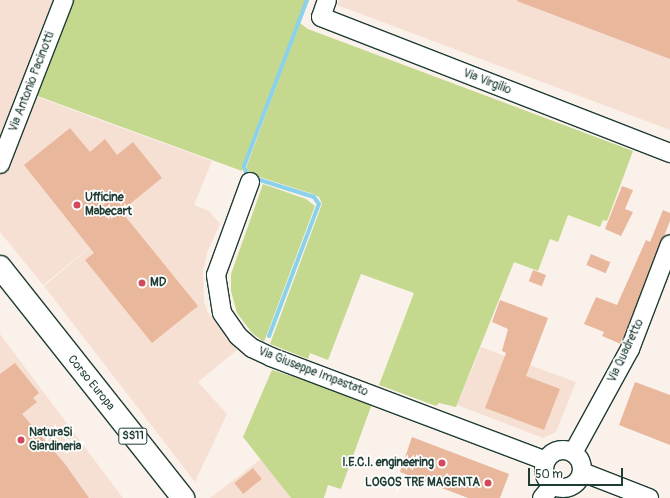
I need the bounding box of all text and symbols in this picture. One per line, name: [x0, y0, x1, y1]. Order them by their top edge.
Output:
street label: Via Antonio Pacinotti: [6, 30, 58, 134]
street label: Via Virgilio: [461, 66, 513, 98]
place label: Ufficine Mabecart: [85, 191, 132, 219]
marker: Ufficine Mabecart: [72, 200, 82, 210]
place label: MD: [150, 276, 166, 290]
marker: MD: [137, 278, 147, 288]
street label: Via Quadretto: [605, 317, 647, 385]
street label: Via Giuseppe Impastato: [256, 344, 370, 400]
street label: Corso Europa: [64, 353, 118, 413]
place label: NaturaSi Giardineria: [29, 426, 81, 454]
road number: SS11: [118, 427, 148, 445]
marker: NaturaSi Giardineria: [16, 435, 26, 445]
place label: I.E.C.I. engineering: [342, 456, 434, 470]
marker: I.E.C.I. engineering: [437, 458, 447, 468]
scale bar: [530, 460, 625, 486]
text: 50 m: [535, 467, 563, 482]
place label: LOGOS TRE MAGENTA: [365, 476, 480, 490]
marker: LOGOS TRE MAGENTA: [483, 478, 493, 488]

